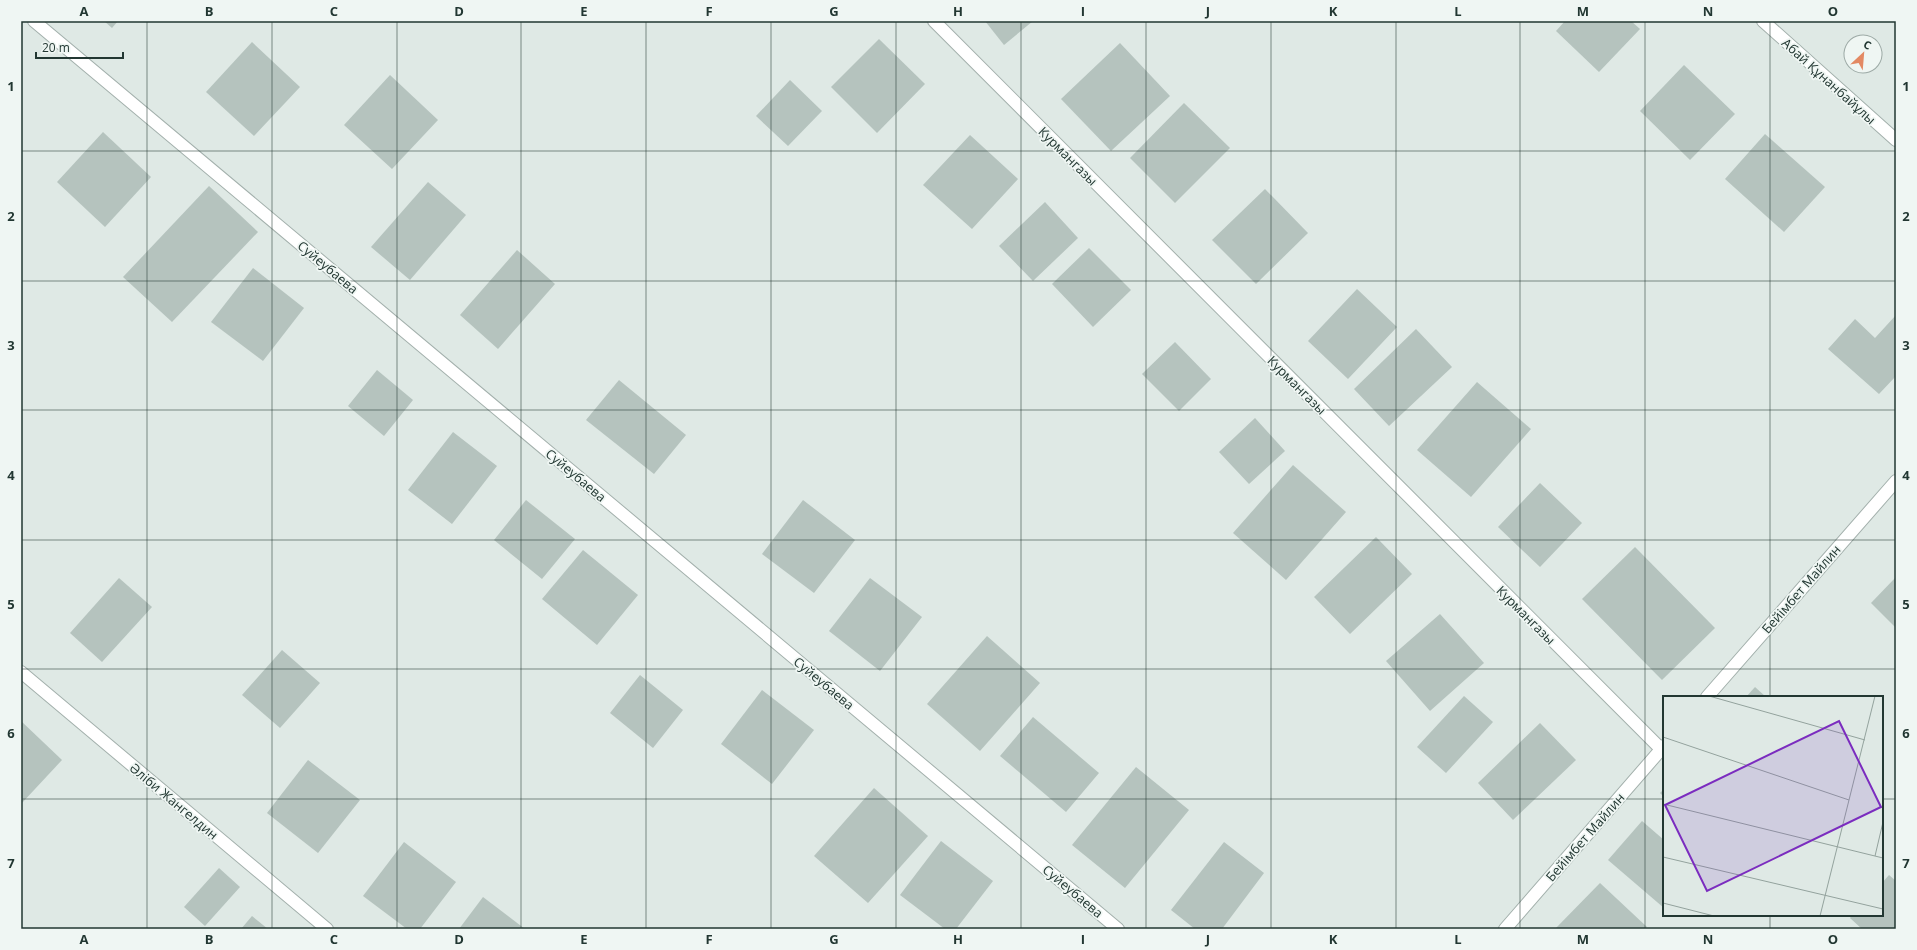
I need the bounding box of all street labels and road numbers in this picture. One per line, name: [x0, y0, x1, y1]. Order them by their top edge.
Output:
street label: Абай Құнанбайұлы: [1778, 34, 1880, 128]
street label: Курмангазы: [1035, 123, 1101, 189]
street label: Суйеубаева: [294, 236, 362, 298]
street label: Курмангазы: [1264, 352, 1330, 418]
street label: Суйеубаева: [542, 444, 610, 506]
street label: Бейімбет Майлин: [1757, 541, 1845, 637]
street label: Курмангазы: [1493, 582, 1559, 648]
street label: Суйеубаева: [790, 652, 858, 714]
street label: Әліби Жангелдин: [126, 759, 222, 843]
street label: Бейімбет Майлин: [1541, 789, 1629, 885]
street label: Суйеубаева: [1039, 860, 1107, 922]

